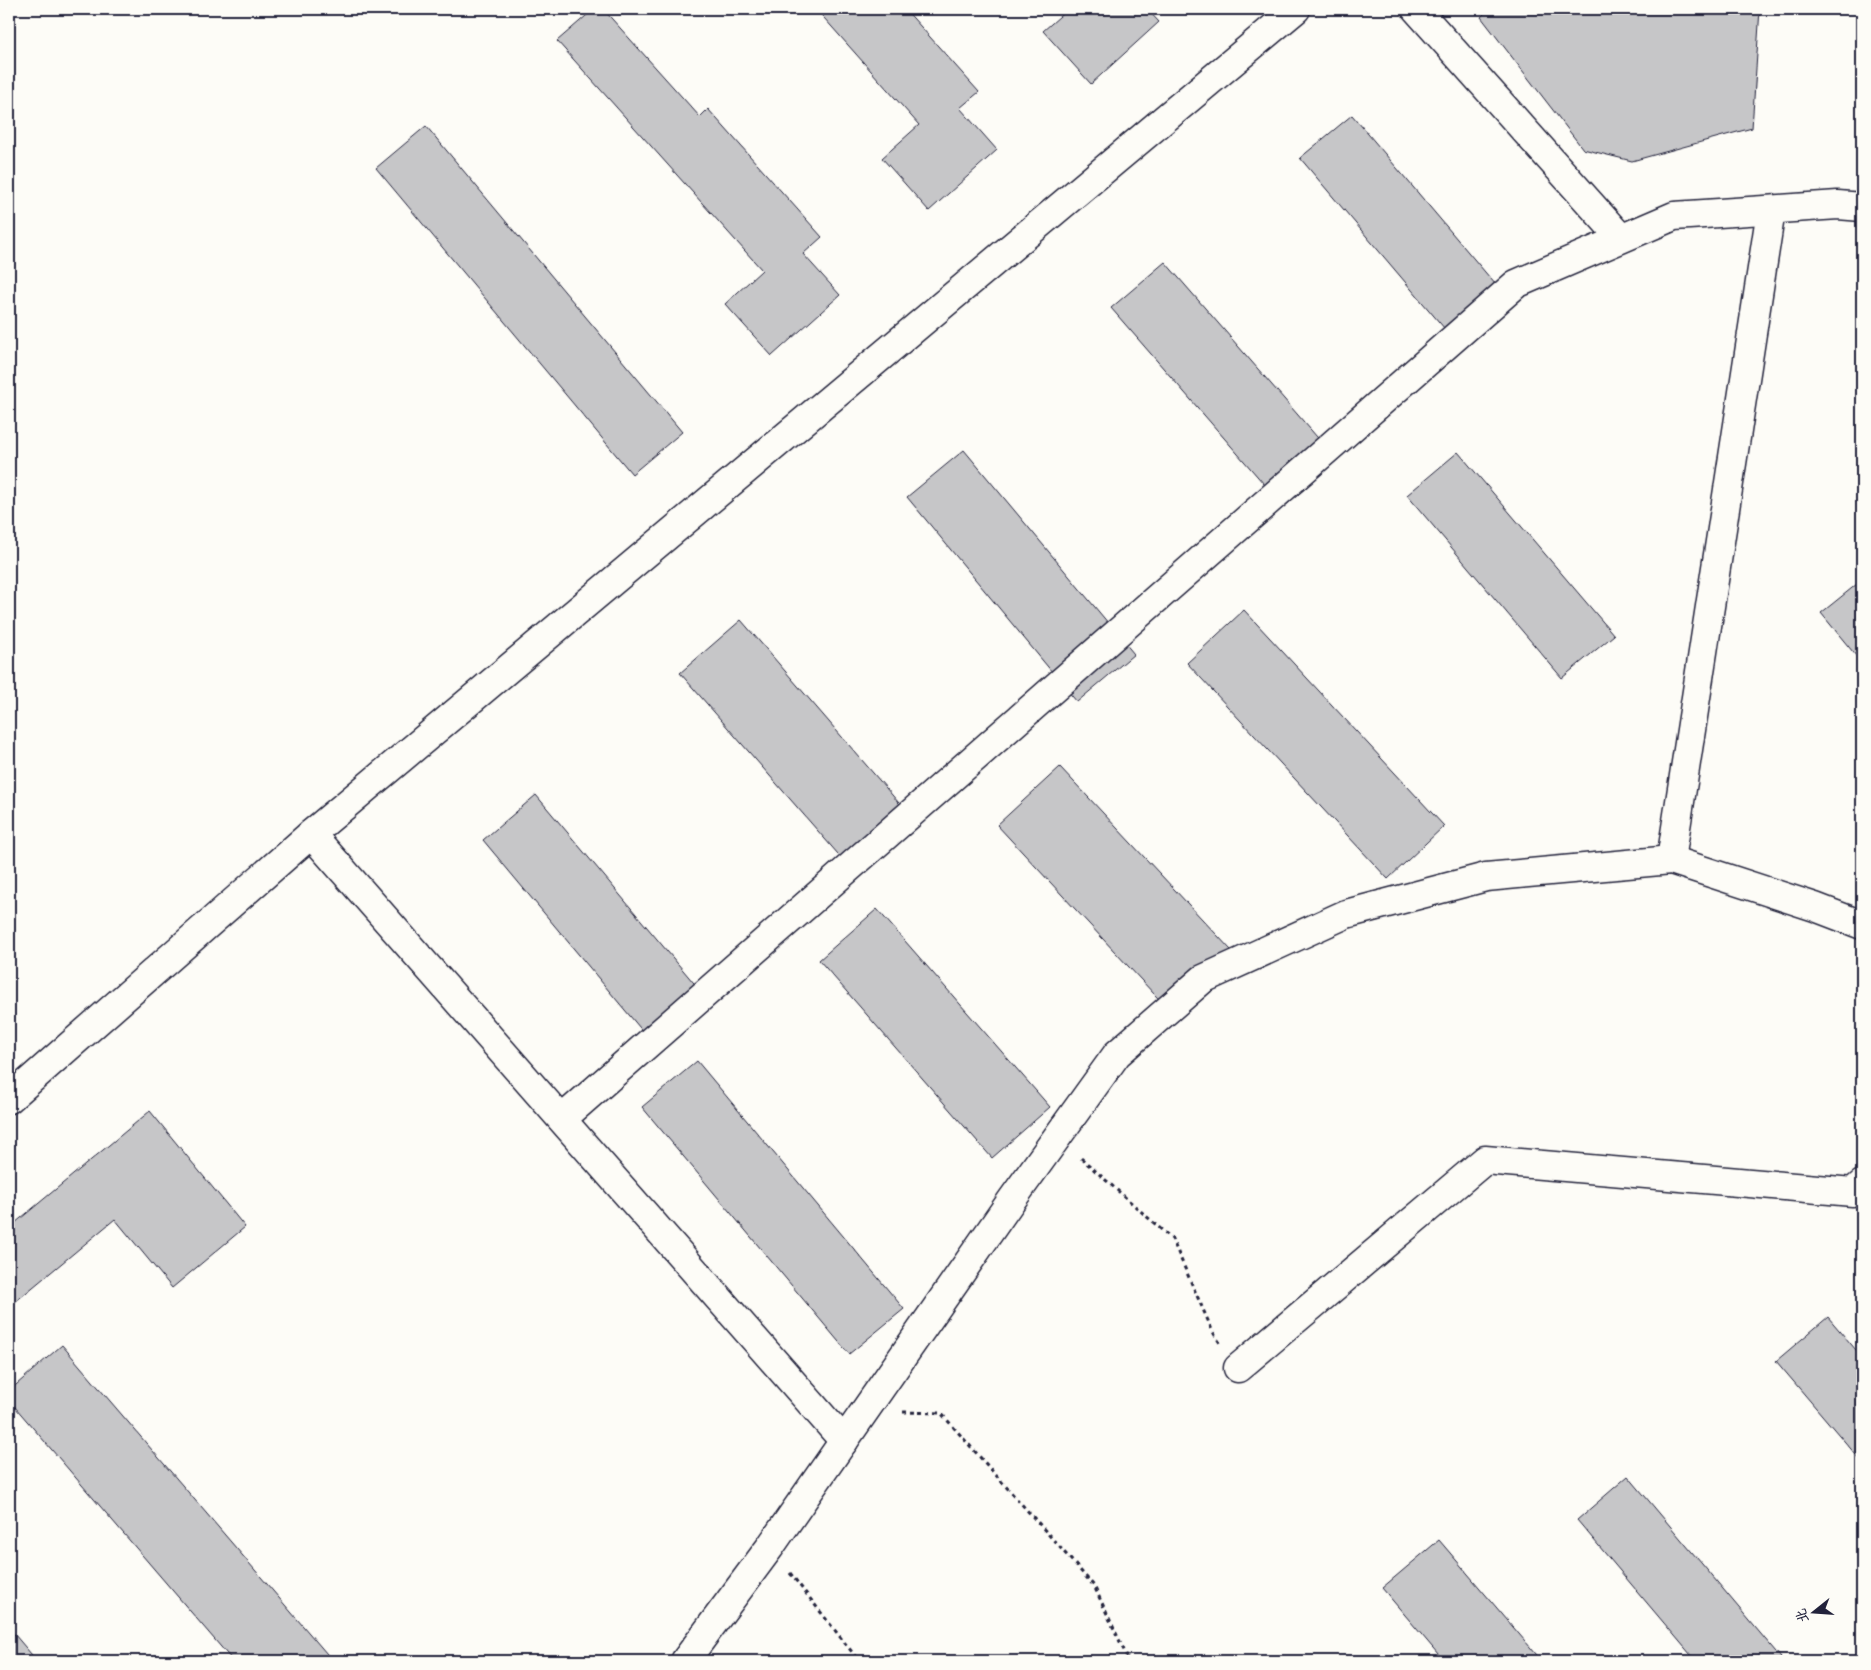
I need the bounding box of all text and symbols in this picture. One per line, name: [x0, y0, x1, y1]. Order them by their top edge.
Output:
north arrow: [1788, 1588, 1838, 1638]
text: 北: [1790, 1606, 1812, 1625]

